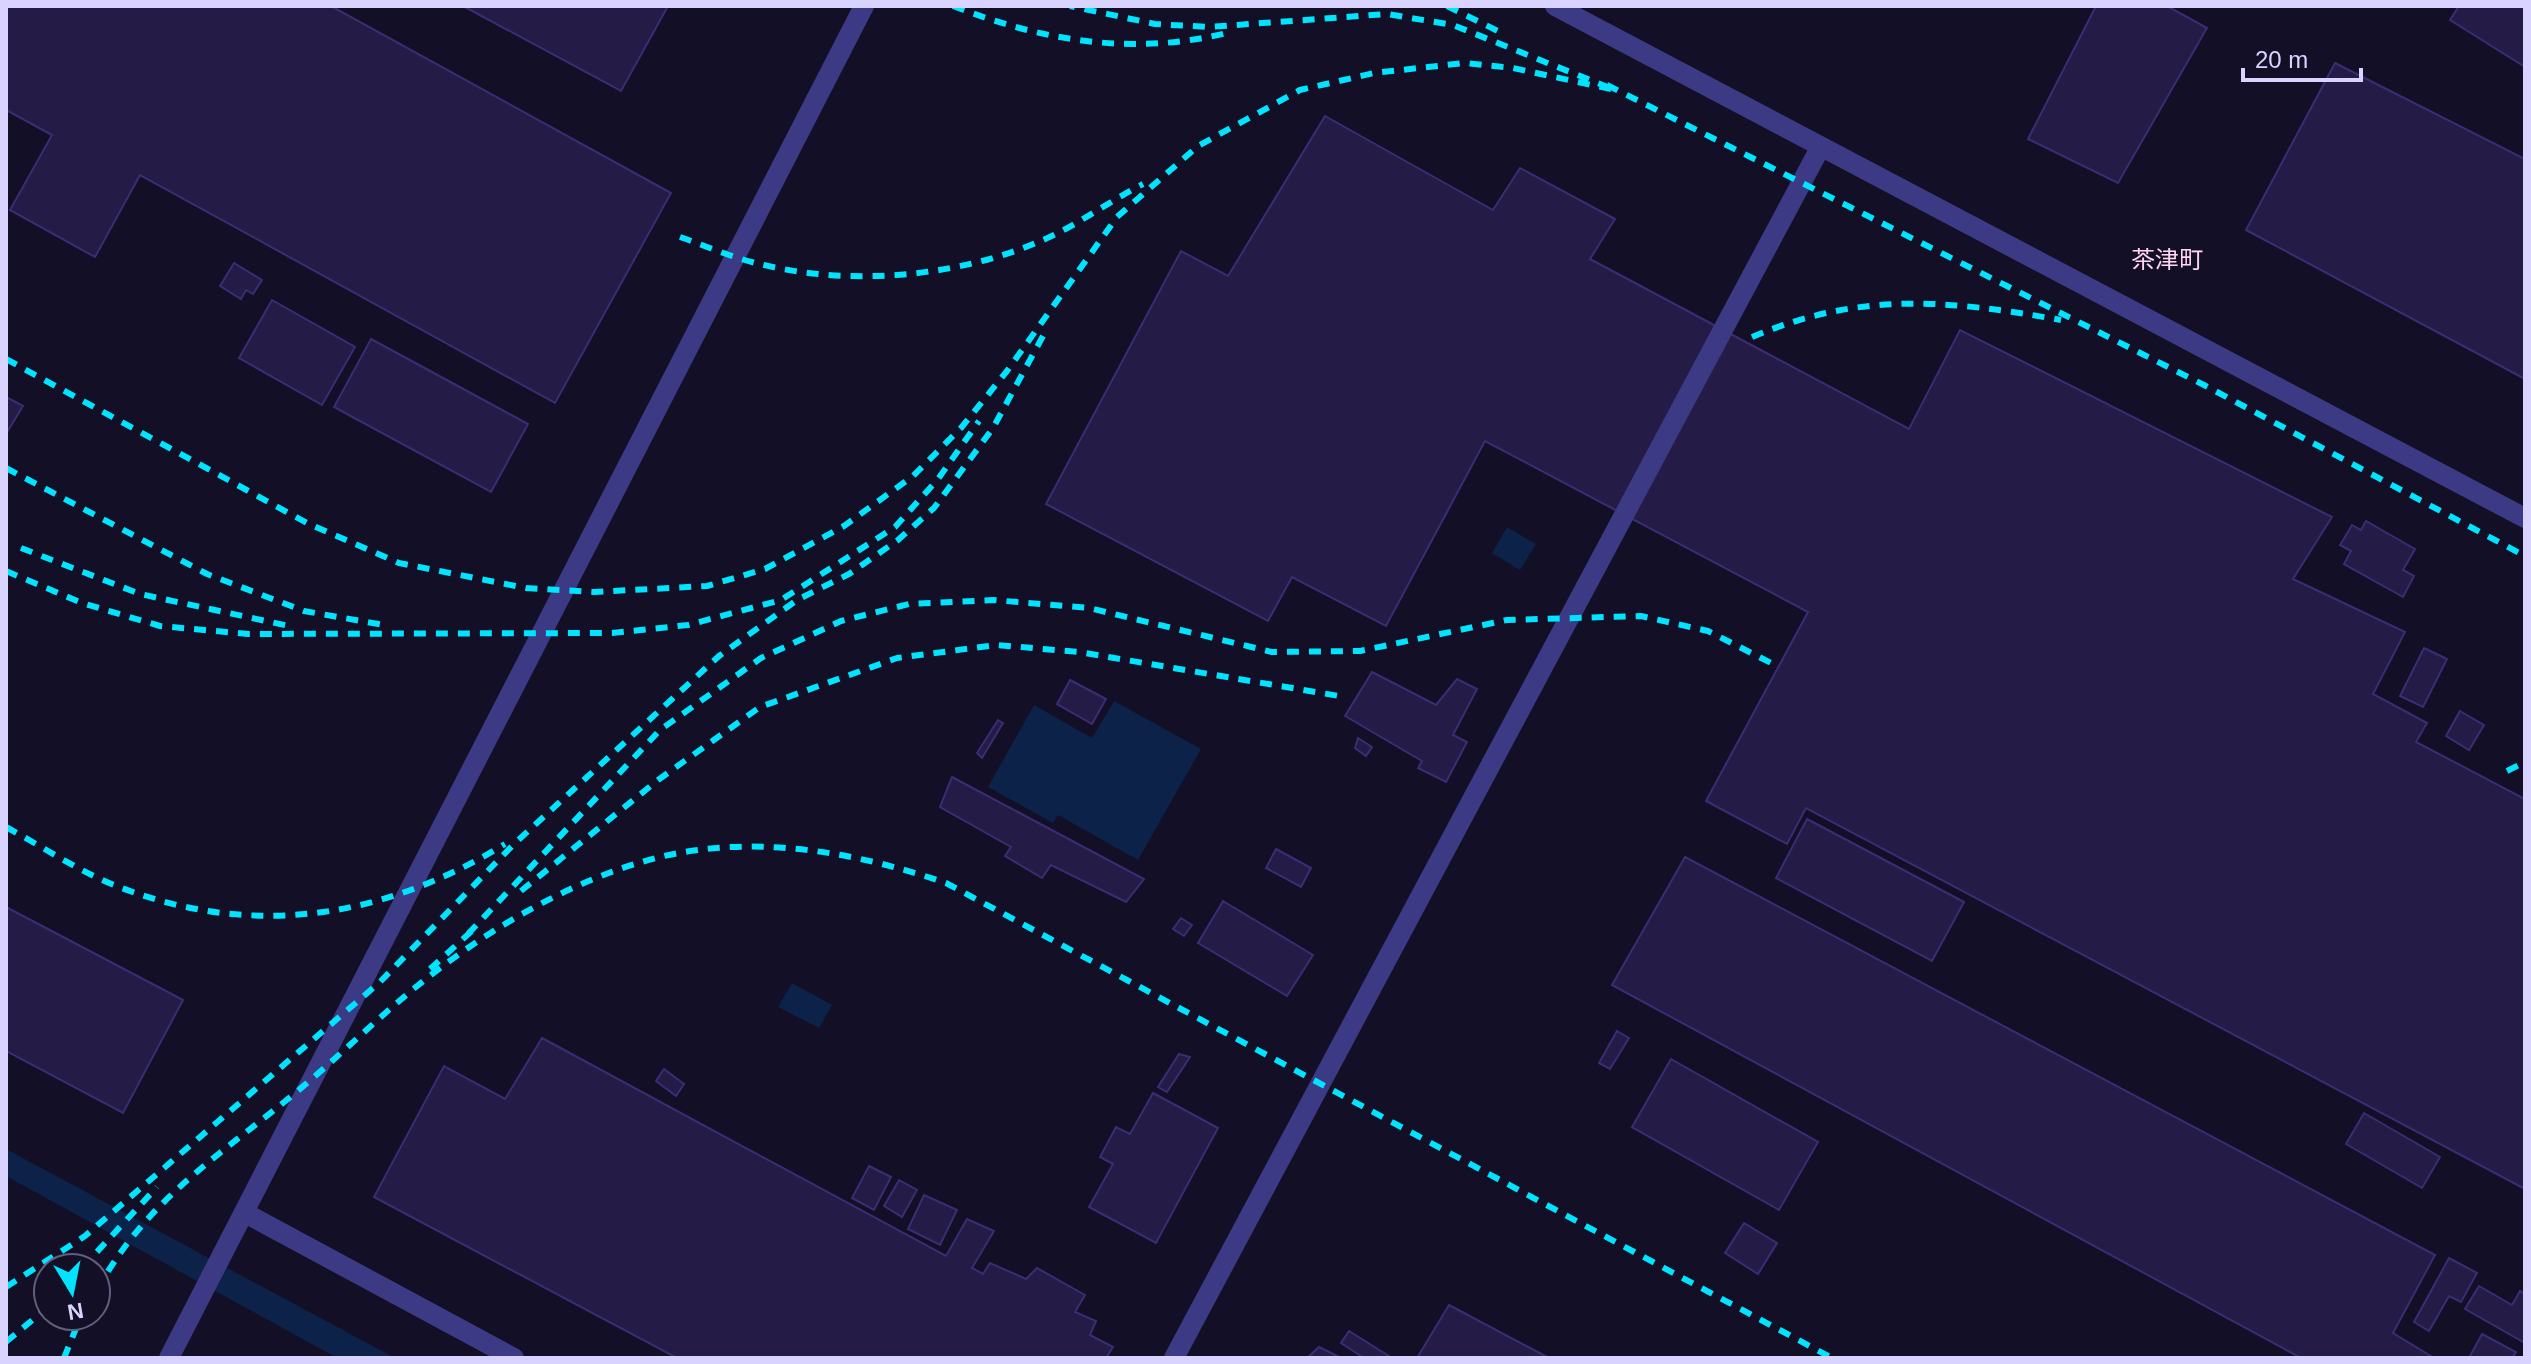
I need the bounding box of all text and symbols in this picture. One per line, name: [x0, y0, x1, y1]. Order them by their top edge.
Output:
scale bar: [2243, 32, 2361, 82]
text: 20 m: [2255, 46, 2308, 73]
district label: 茶津町: [2131, 246, 2203, 273]
north arrow: [32, 1252, 112, 1332]
text: N: [65, 1298, 85, 1325]

